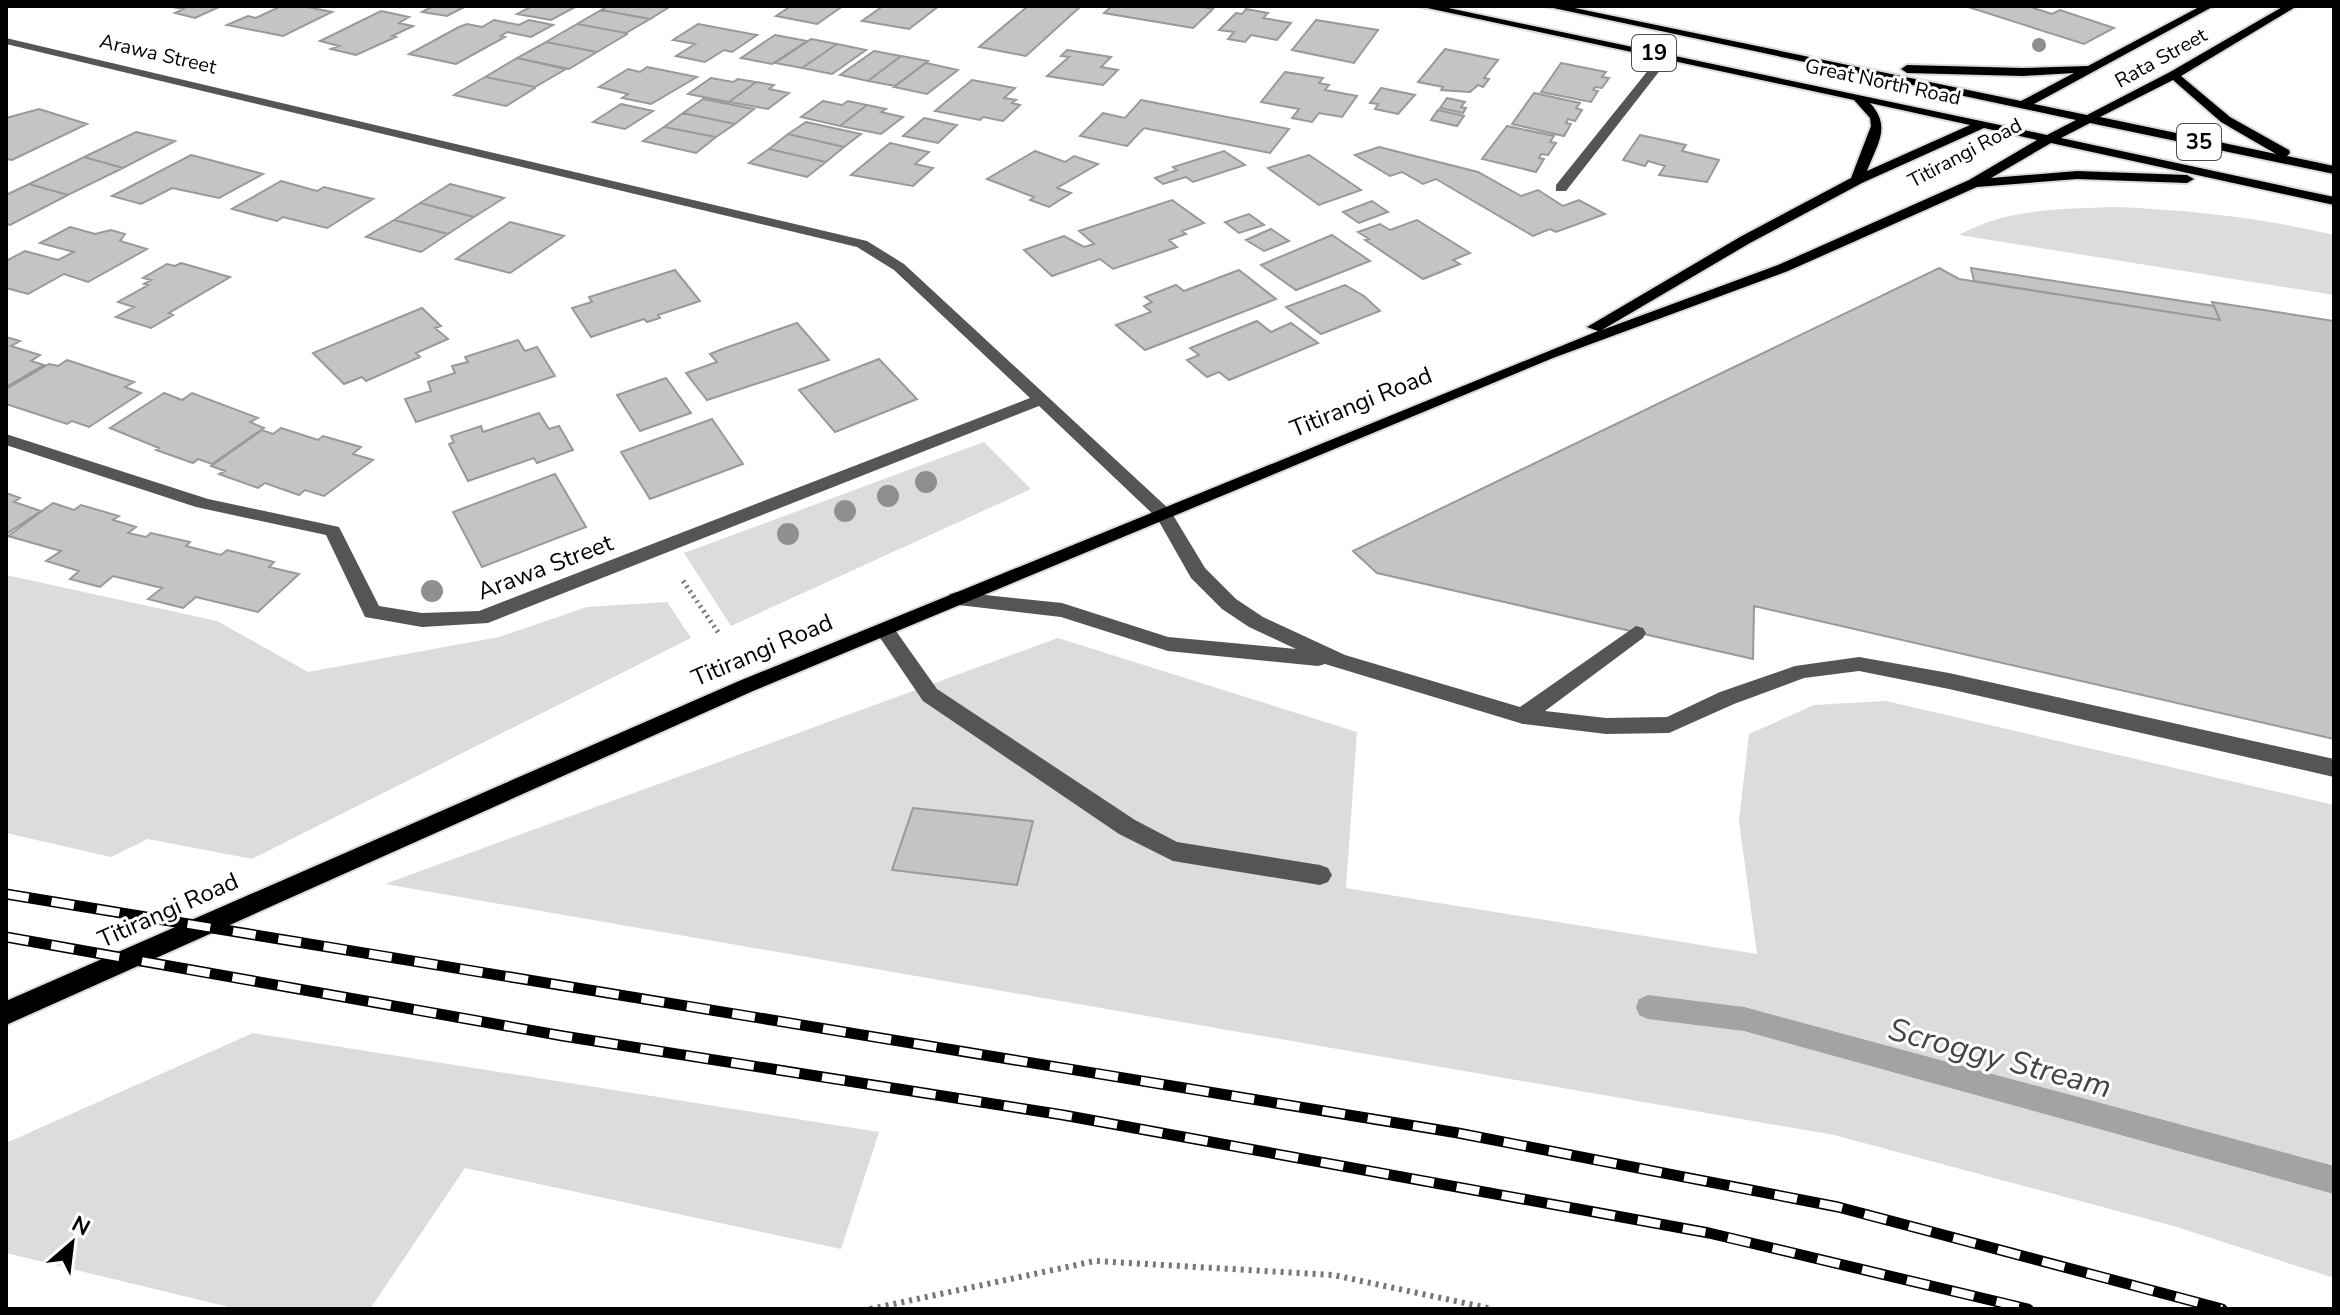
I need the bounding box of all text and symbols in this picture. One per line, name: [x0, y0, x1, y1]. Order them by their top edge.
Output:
street label: Rata Street: [2110, 21, 2213, 94]
street label: Arawa Street: [97, 27, 220, 81]
road number: 19: [1632, 35, 1676, 71]
street label: Great North Road: [1803, 52, 1963, 112]
street label: Titirangi Road: [1903, 112, 2027, 194]
road number: 35: [2177, 124, 2221, 160]
street label: Titirangi Road: [1285, 359, 1437, 445]
street label: Arawa Street: [473, 526, 618, 608]
street label: Titirangi Road: [687, 606, 837, 694]
street label: Titirangi Road: [93, 865, 243, 955]
water label: Scroggy Stream: [1884, 1008, 2116, 1108]
north arrow: [32, 1203, 112, 1283]
text: N: [67, 1209, 95, 1243]

